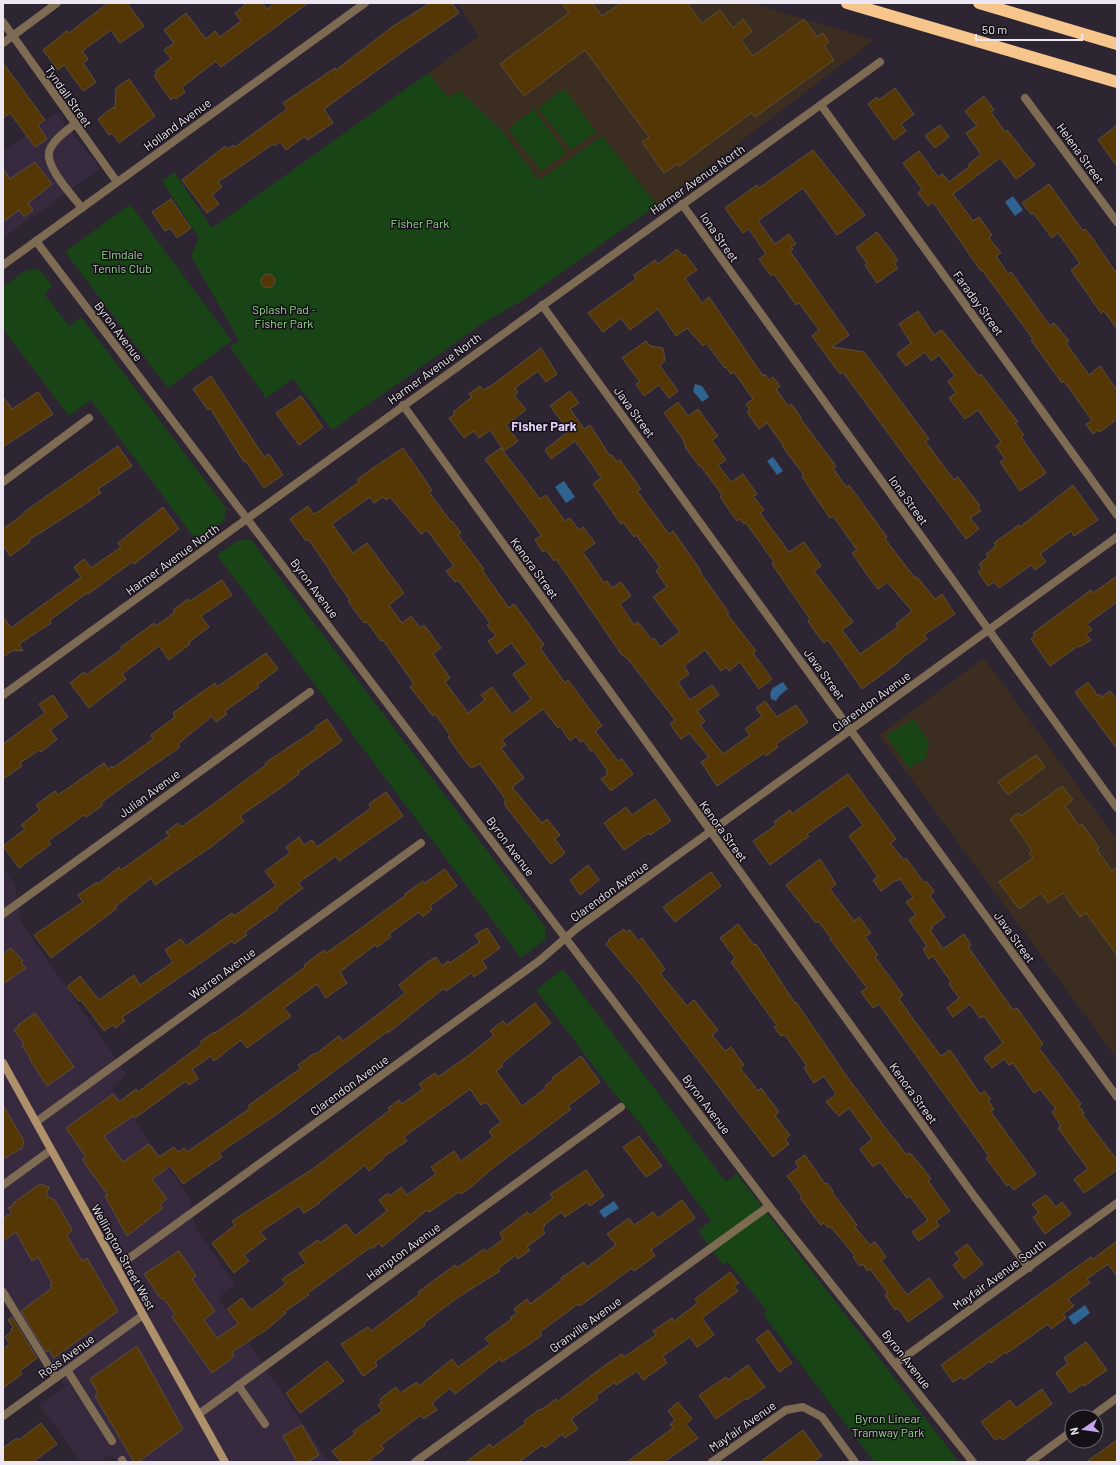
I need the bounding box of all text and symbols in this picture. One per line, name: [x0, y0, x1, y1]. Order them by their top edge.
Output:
scale bar: [976, 16, 1082, 42]
text: 50 m: [982, 22, 1007, 36]
street label: Tyndall Street: [43, 63, 95, 129]
street label: Holland Avenue: [141, 95, 213, 153]
street label: Helena Street: [1054, 120, 1108, 186]
street label: Harmer Avenue North: [647, 141, 747, 217]
street label: Iona Street: [698, 209, 742, 265]
park label: Fisher Park: [391, 216, 449, 230]
park label: Elmdale Tennis Club: [92, 247, 152, 275]
street label: Faraday Street: [951, 268, 1007, 338]
street label: Byron Avenue: [92, 299, 146, 363]
park label: Splash Pad - Fisher Park: [252, 302, 316, 330]
street label: Harmer Avenue North: [385, 329, 483, 407]
street label: Java Street: [612, 384, 658, 440]
district label: Fisher Park: [511, 418, 577, 434]
street label: Iona Street: [886, 473, 932, 527]
street label: Harmer Avenue North: [123, 520, 221, 598]
street label: Kenora Street: [508, 535, 562, 601]
street label: Byron Avenue: [288, 556, 342, 620]
street label: Java Street: [802, 646, 848, 702]
street label: Clarendon Avenue: [829, 668, 913, 734]
street label: Julian Avenue: [116, 766, 182, 820]
street label: Kenora Street: [697, 798, 751, 864]
street label: Byron Avenue: [484, 814, 538, 878]
street label: Clarendon Avenue: [567, 858, 651, 924]
street label: Java Street: [992, 909, 1038, 965]
street label: Warren Avenue: [186, 944, 258, 1002]
street label: Clarendon Avenue: [307, 1052, 391, 1118]
street label: Kenora Street: [887, 1060, 941, 1126]
street label: Byron Avenue: [680, 1072, 734, 1136]
street label: Wellington Street West: [89, 1202, 159, 1312]
street label: Hampton Avenue: [363, 1219, 443, 1283]
street label: Mayfair Avenue South: [950, 1236, 1048, 1312]
street label: Granville Avenue: [546, 1293, 624, 1355]
street label: Byron Avenue: [880, 1327, 934, 1391]
street label: Ross Avenue: [35, 1331, 97, 1381]
street label: Mayfair Avenue: [706, 1398, 778, 1454]
north arrow: [1064, 1409, 1104, 1449]
park label: Byron Linear Tramway Park: [852, 1411, 924, 1439]
text: N: [1067, 1426, 1081, 1436]

